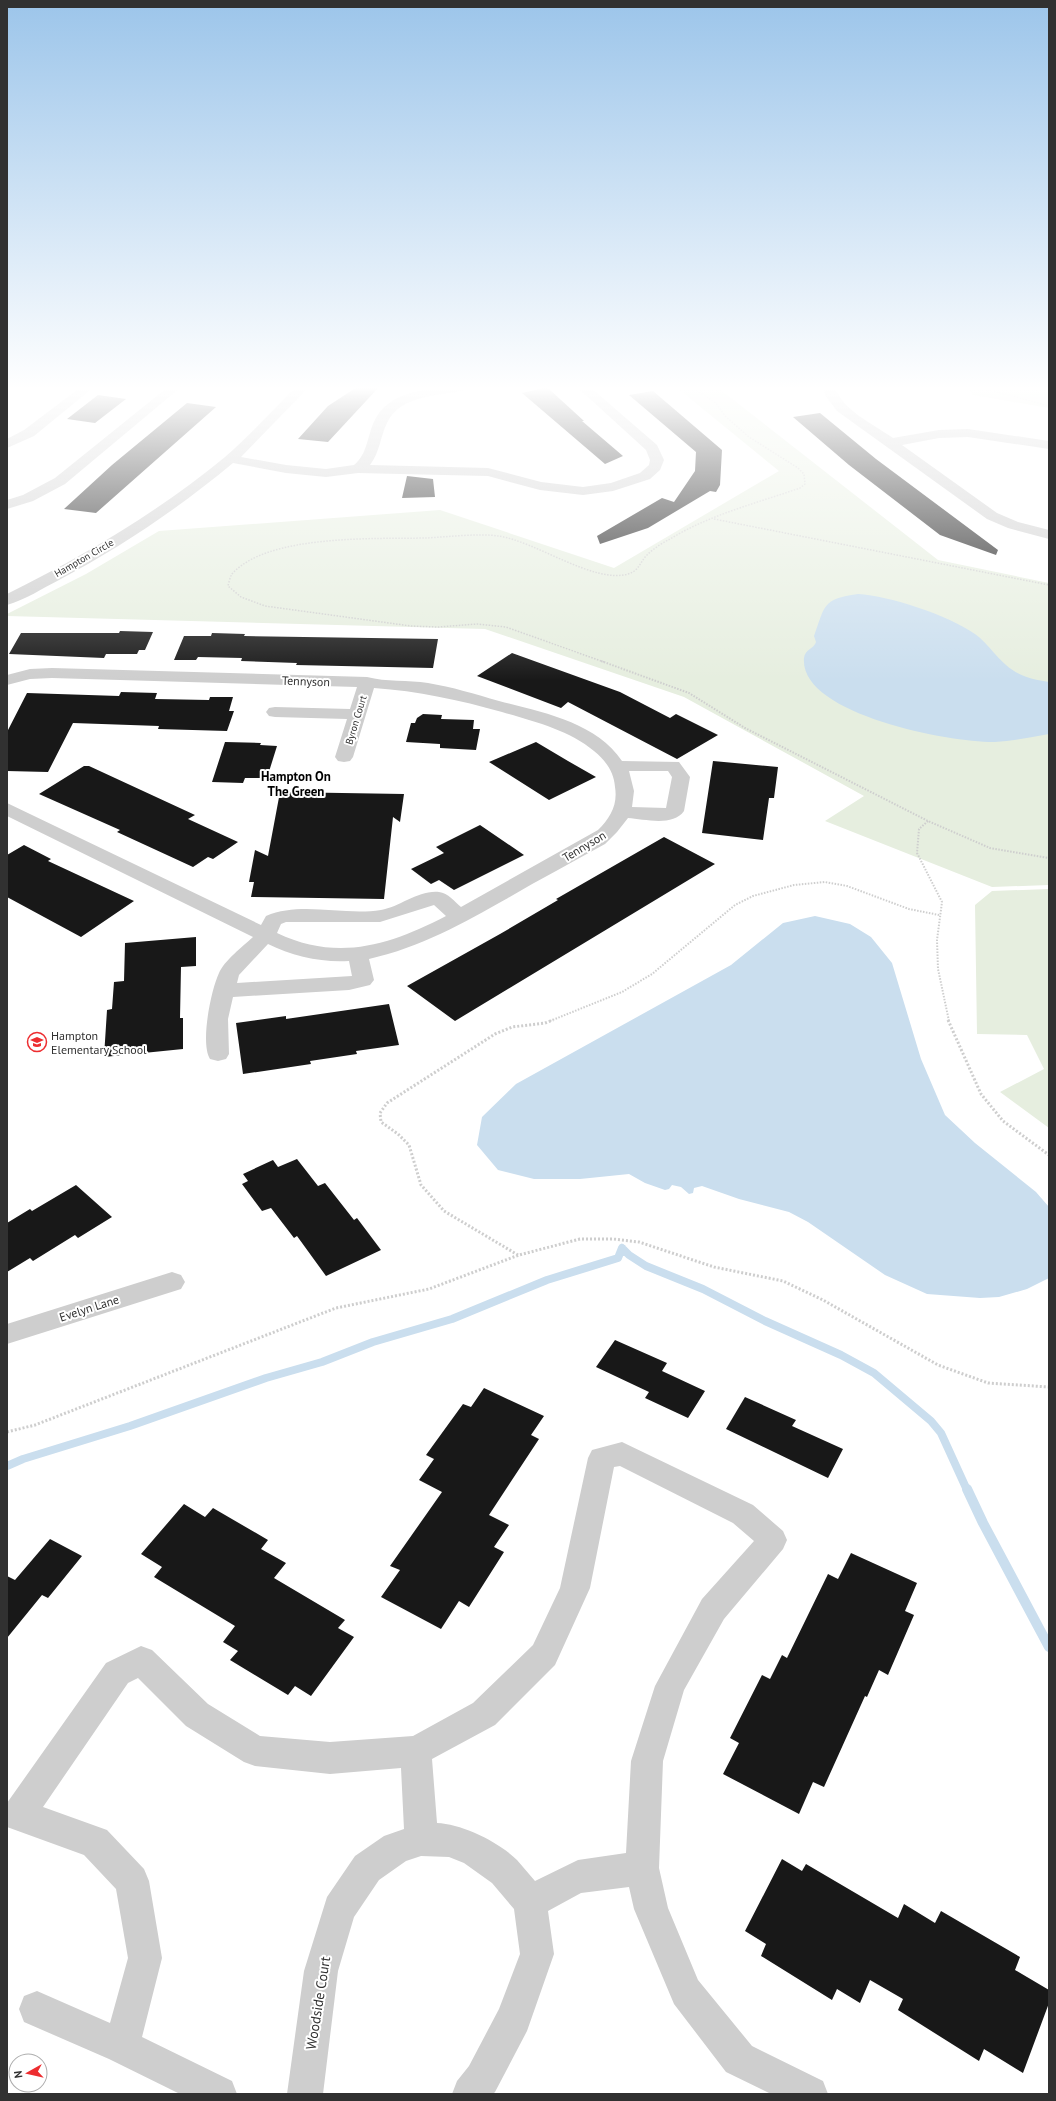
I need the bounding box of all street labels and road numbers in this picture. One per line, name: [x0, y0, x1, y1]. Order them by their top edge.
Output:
street label: Hampton Circle: [52, 536, 116, 580]
street label: Tennyson: [282, 673, 330, 689]
street label: Byron Court: [342, 693, 370, 746]
street label: Tennyson: [560, 827, 608, 865]
street label: Evelyn Lane: [57, 1291, 121, 1325]
street label: Woodside Court: [302, 1955, 334, 2051]

